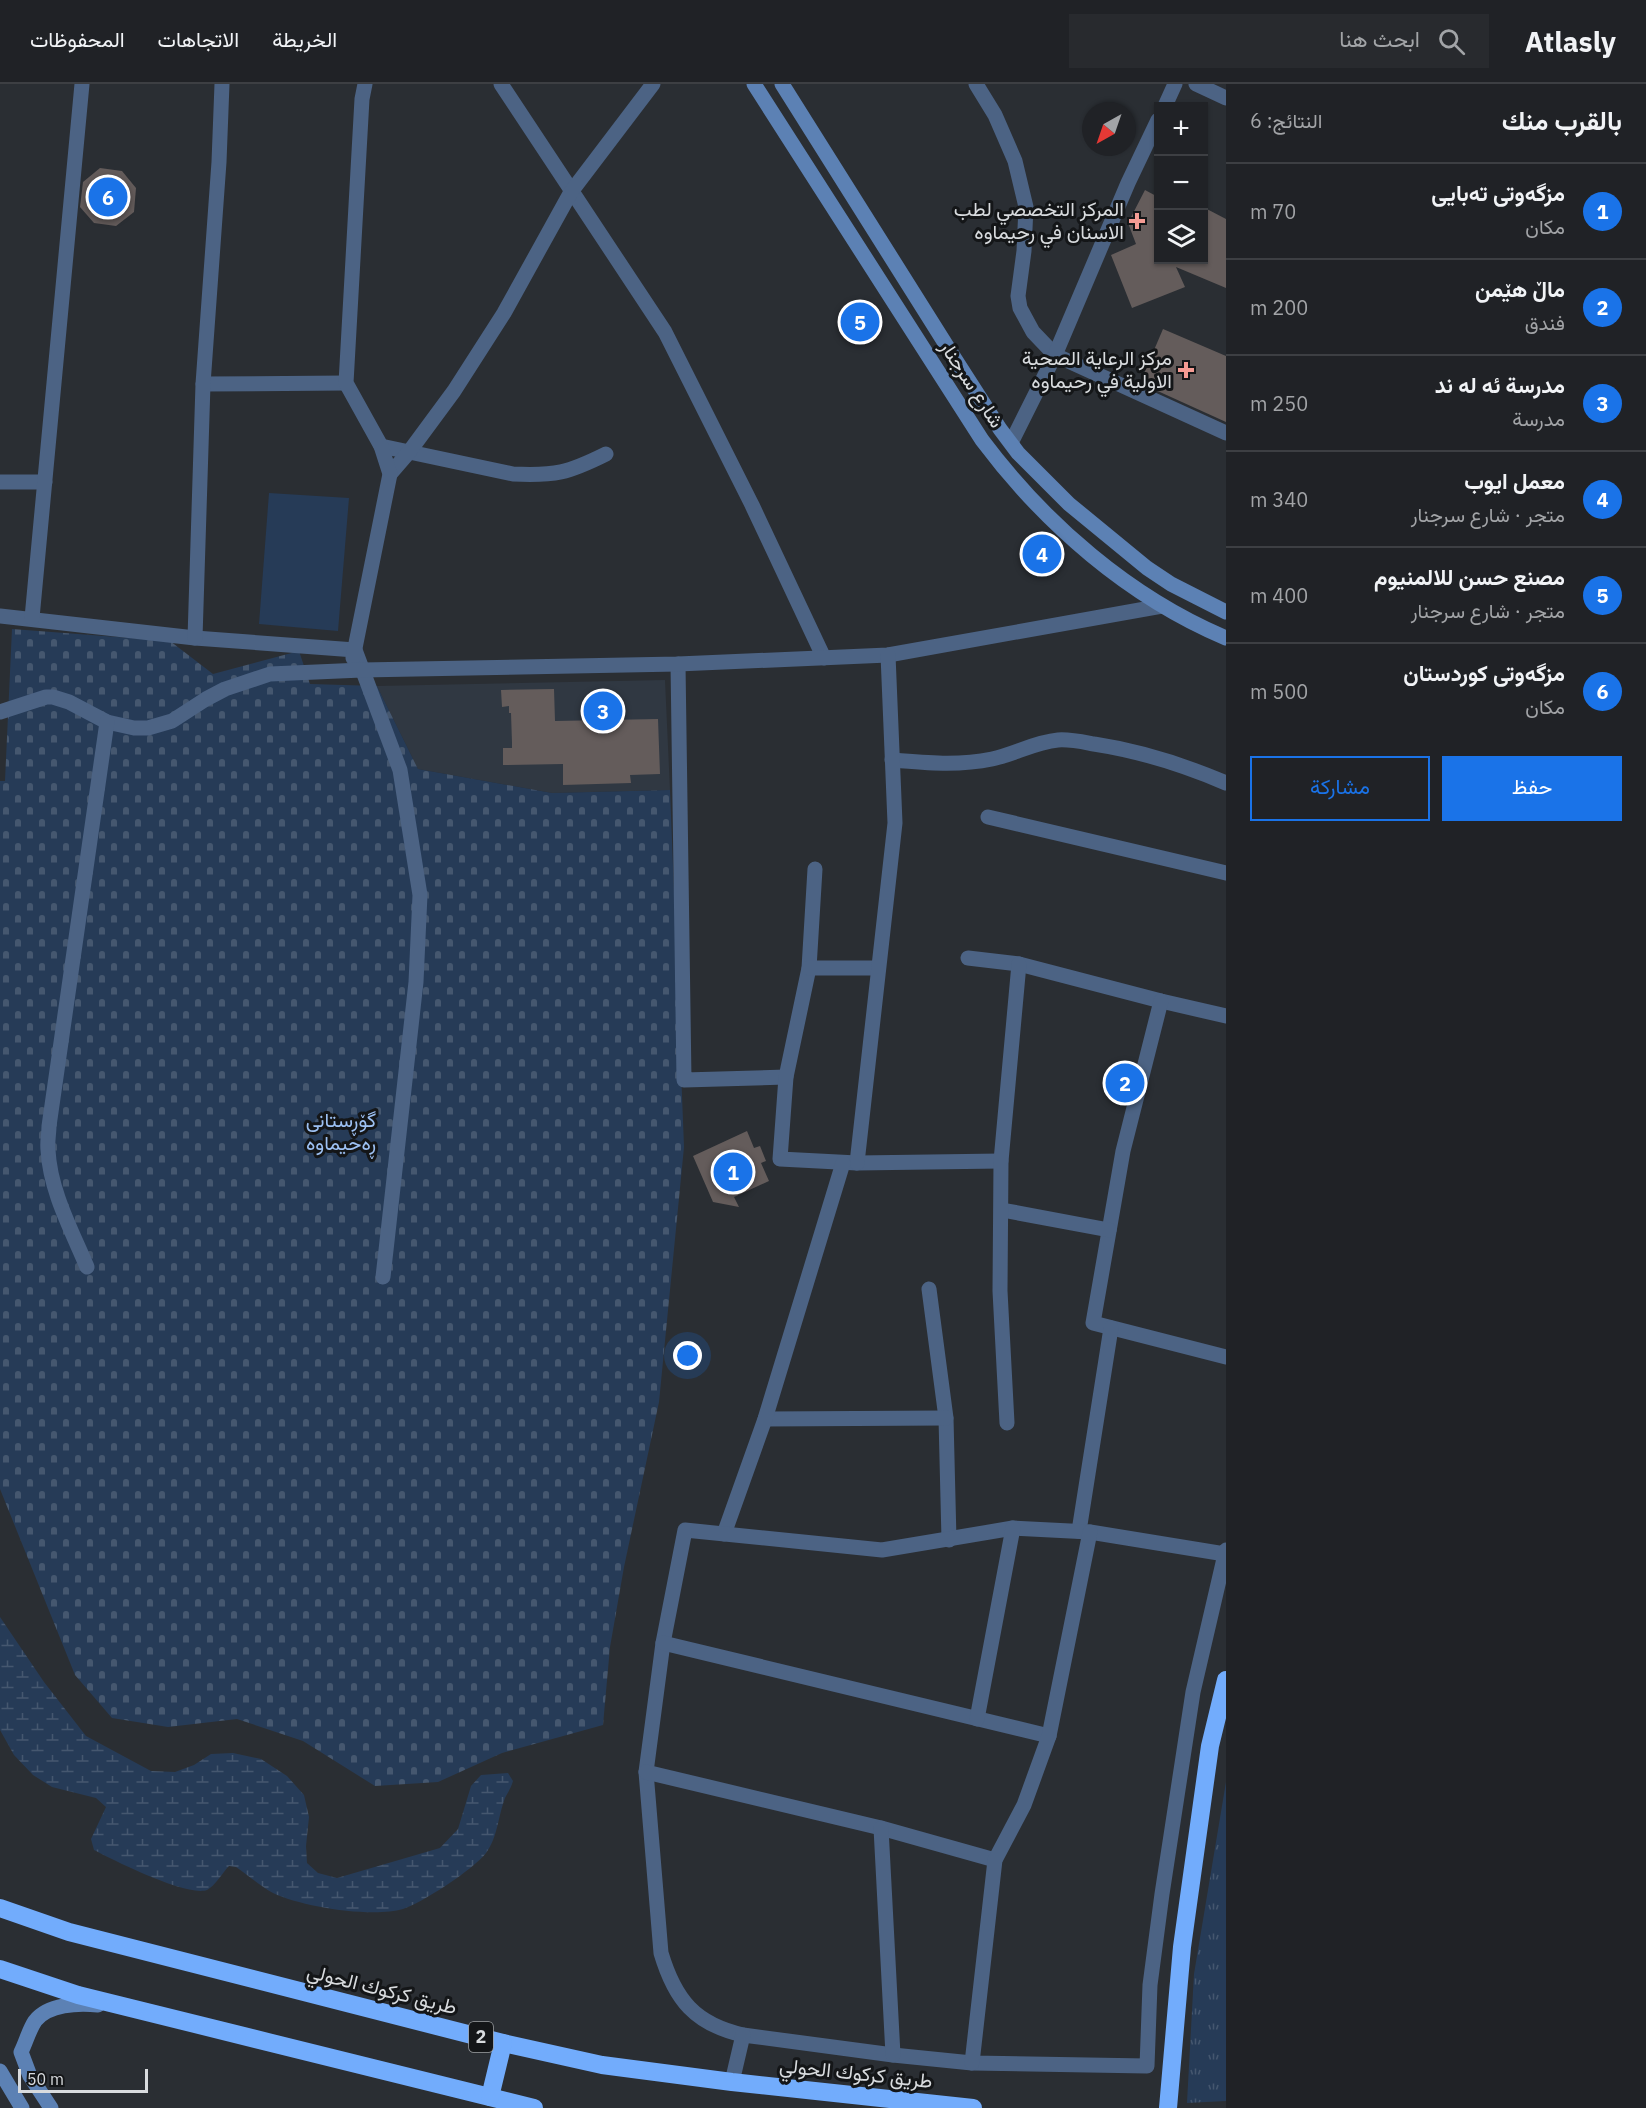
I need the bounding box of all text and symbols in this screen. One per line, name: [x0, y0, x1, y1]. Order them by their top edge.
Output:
search box: [1069, 14, 1489, 68]
text: Atlasly: [1525, 23, 1616, 60]
text: ابحث هنا: [1339, 24, 1420, 53]
text: المحفوظات: [30, 25, 125, 53]
text: الاتجاهات: [158, 25, 239, 53]
text: الخريطة: [272, 25, 337, 53]
icon: search: [1435, 25, 1468, 58]
north arrow: [1082, 102, 1136, 156]
map controls: [1154, 102, 1208, 264]
button: +: [1154, 102, 1208, 156]
text: بالقرب منك: [1502, 103, 1622, 137]
text: النتائج: 6: [1250, 107, 1322, 134]
button: −: [1154, 156, 1208, 210]
pin: 6: [88, 174, 128, 220]
text: مزگەوتی تەبایی: [1431, 178, 1565, 207]
place label: المركز التخصصي لطب الاسنان في رحيماوه: [954, 195, 1124, 249]
text: 70 m: [1250, 198, 1296, 225]
text: 1: [1597, 198, 1609, 225]
button: layers: [1154, 210, 1208, 264]
marker: المركز التخصصي لطب الاسنان في رحيماوه: [1128, 212, 1146, 230]
text: مكان: [1525, 213, 1565, 240]
text: ماڵ هێمن: [1475, 274, 1565, 303]
text: 200 m: [1250, 294, 1308, 321]
text: 2: [1597, 294, 1609, 321]
pin: 5: [840, 300, 880, 344]
text: فندق: [1525, 309, 1565, 336]
street label: شارع سرجنار: [933, 334, 1011, 433]
place label: مركز الرعاية الصحیة الاولية في رحيماوه: [1022, 344, 1172, 398]
marker: مركز الرعاية الصحیة الاولية في رحيماوه: [1177, 361, 1195, 379]
text: مدرسة ئه له ند: [1435, 370, 1565, 399]
text: 250 m: [1250, 390, 1308, 417]
text: 3: [1597, 390, 1609, 417]
text: مدرسة: [1512, 405, 1565, 432]
text: معمل ايوب: [1464, 466, 1565, 495]
text: 340 m: [1250, 486, 1308, 513]
text: 4: [1597, 486, 1609, 513]
text: متجر · شارع سرجنار: [1411, 501, 1565, 528]
pin: 4: [1022, 532, 1062, 576]
text: مصنع حسن للالمنيوم: [1374, 562, 1565, 591]
text: 400 m: [1250, 582, 1308, 609]
text: 5: [1597, 582, 1609, 609]
text: متجر · شارع سرجنار: [1411, 597, 1565, 624]
text: مزگەوتی کوردستان: [1403, 658, 1565, 687]
text: 500 m: [1250, 678, 1308, 705]
text: 6: [1597, 678, 1609, 705]
pin: 3: [584, 688, 622, 734]
text: مكان: [1525, 693, 1565, 720]
button: مشاركة: [1250, 756, 1430, 821]
button: حفظ: [1442, 756, 1622, 821]
pin: 2: [1106, 1060, 1144, 1106]
park label: گۆڕستانی ڕەحیماوە: [306, 1106, 376, 1159]
pin: 1: [714, 1150, 752, 1194]
your location: [673, 1341, 702, 1370]
street label: طريق كركوك الحولي: [303, 1957, 460, 2024]
road number: 2: [469, 2022, 493, 2052]
street label: طريق كركوك الحولي: [778, 2051, 934, 2098]
scale bar: [18, 2066, 148, 2094]
text: 50 m: [27, 2069, 64, 2089]

